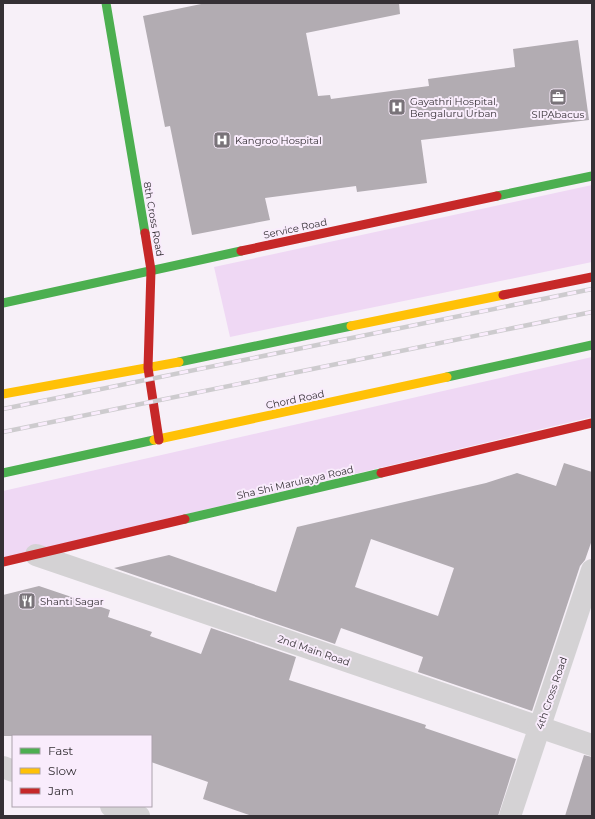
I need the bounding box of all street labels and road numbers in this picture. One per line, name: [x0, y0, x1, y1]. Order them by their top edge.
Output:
street label: 8th Cross Road: [141, 181, 166, 257]
street label: Service Road: [262, 215, 328, 242]
street label: Chord Road: [265, 387, 326, 412]
street label: Sha Shi Marulayya Road: [235, 463, 355, 502]
street label: 2nd Main Road: [276, 632, 352, 669]
street label: 4th Cross Road: [533, 655, 570, 731]

